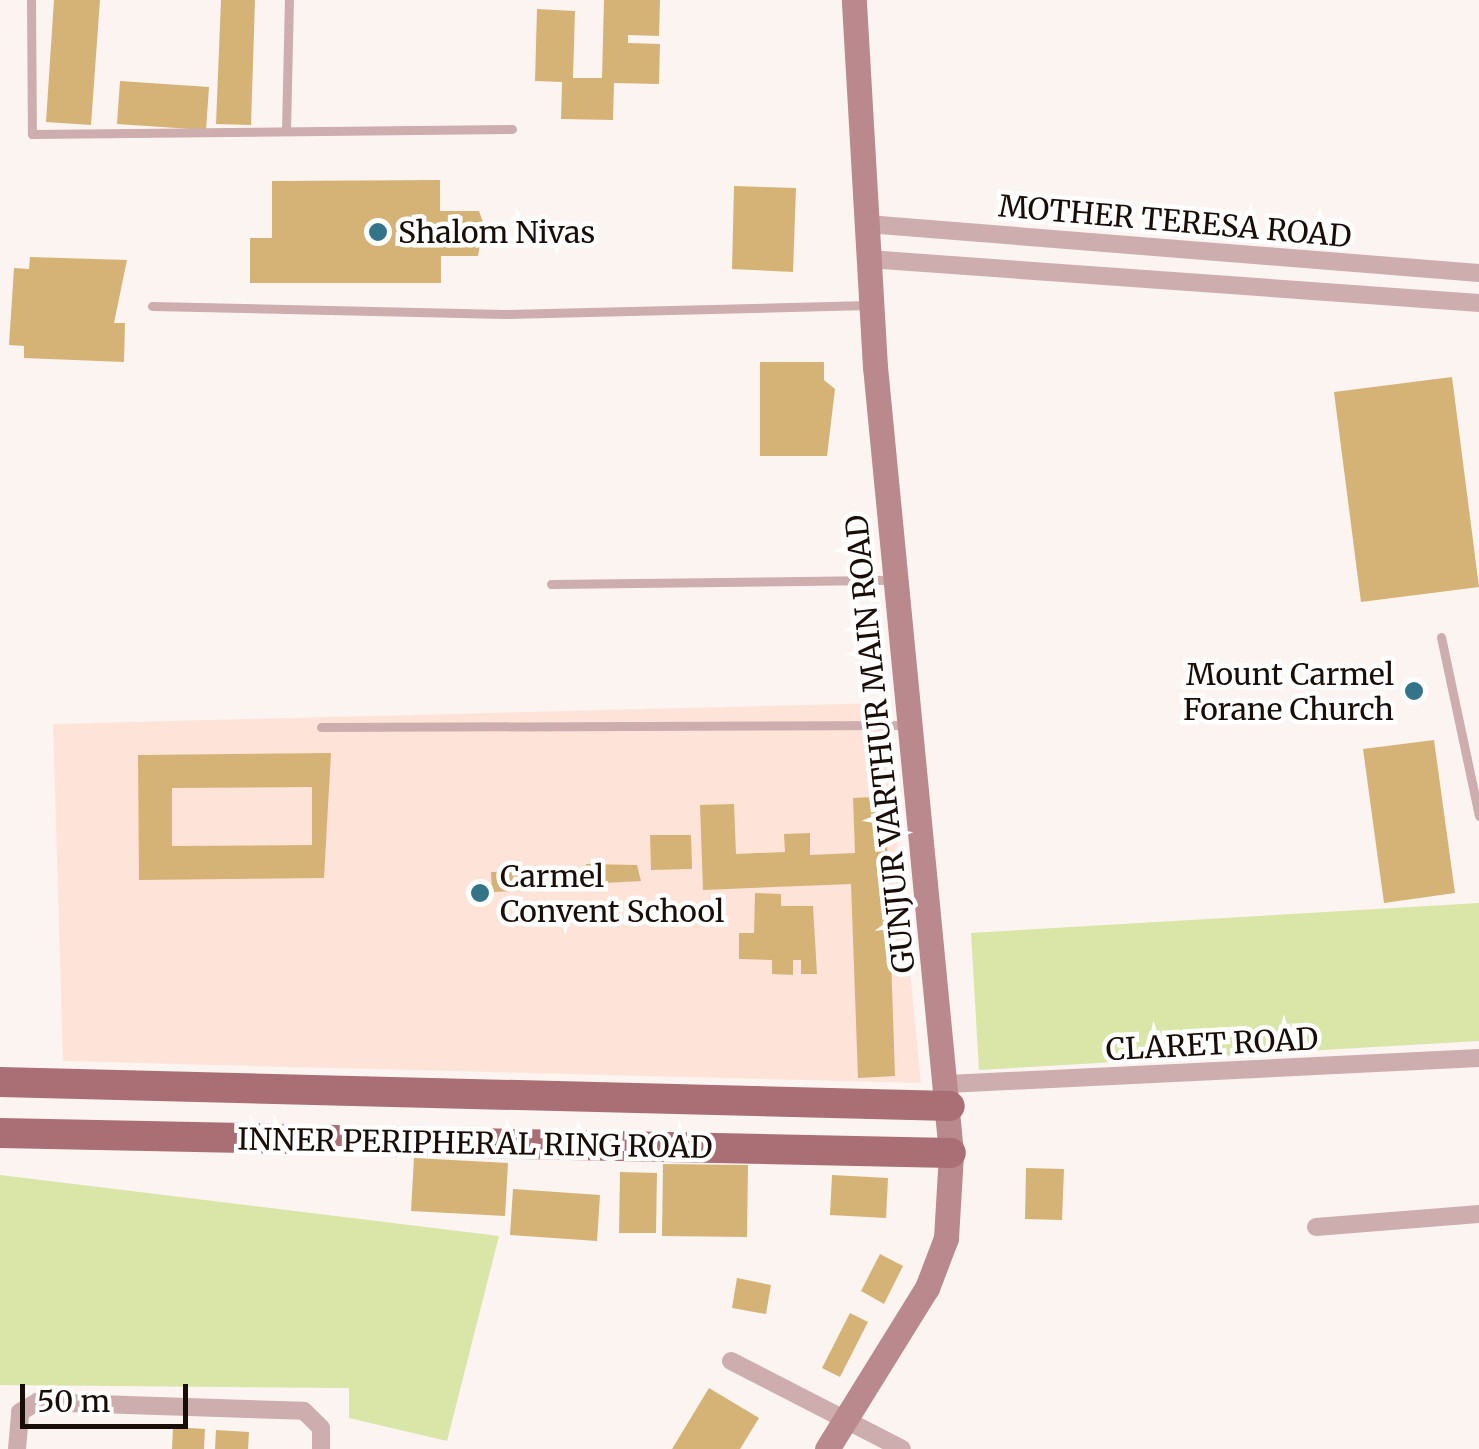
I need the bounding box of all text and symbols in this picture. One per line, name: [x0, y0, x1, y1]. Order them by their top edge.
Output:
street label: MOTHER TERESA ROAD: [997, 188, 1353, 254]
place label: Shalom Nivas: [398, 214, 595, 250]
marker: Shalom Nivas: [367, 221, 389, 243]
street label: GUNJUR VARTHUR MAIN ROAD: [838, 513, 922, 975]
place label: Mount Carmel Forane Church: [1183, 656, 1394, 726]
marker: Mount Carmel Forane Church: [1403, 680, 1425, 702]
place label: Carmel Convent School: [500, 858, 724, 928]
marker: Carmel Convent School: [469, 882, 491, 904]
street label: CLARET ROAD: [1105, 1020, 1319, 1068]
street label: INNER PERIPHERAL RING ROAD: [237, 1121, 713, 1165]
scale bar: [25, 1364, 192, 1426]
text: 50 m: [37, 1382, 110, 1420]

